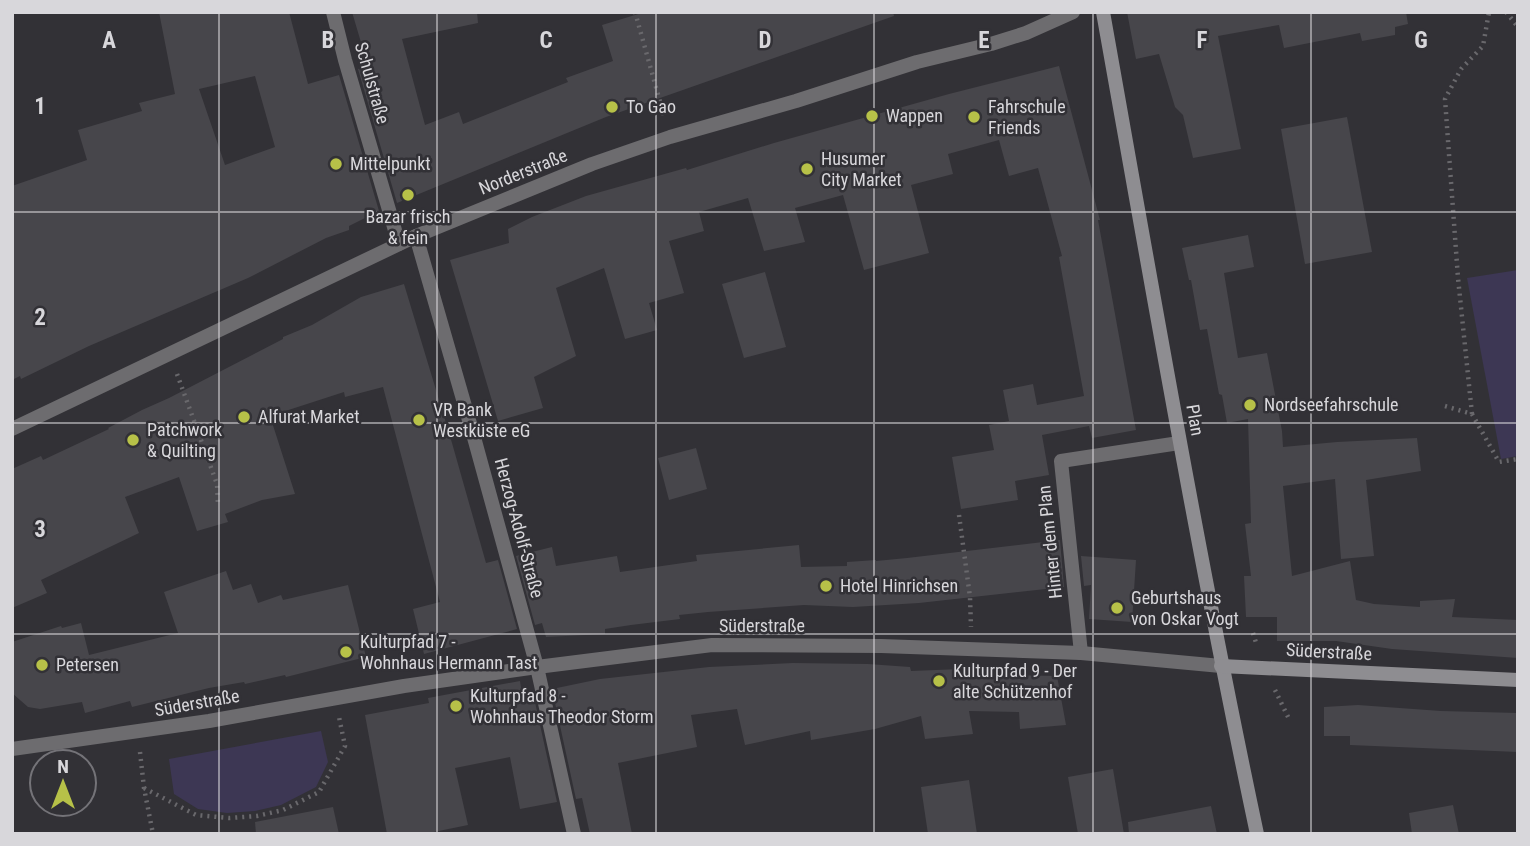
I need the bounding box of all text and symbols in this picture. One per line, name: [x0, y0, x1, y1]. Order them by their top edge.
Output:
text: A: [102, 27, 116, 54]
text: B: [322, 27, 334, 54]
text: C: [539, 27, 553, 54]
text: D: [759, 27, 772, 54]
text: E: [978, 27, 990, 54]
text: F: [1197, 27, 1208, 54]
text: G: [1414, 27, 1428, 54]
street label: Schulstraße: [351, 39, 394, 126]
text: 1: [34, 93, 46, 120]
place label: To Gao: [626, 96, 676, 117]
place label: Fahrschule Friends: [988, 96, 1066, 138]
marker: To Gao: [604, 99, 620, 115]
place label: Wappen: [886, 105, 943, 126]
marker: Wappen: [864, 108, 880, 124]
marker: Fahrschule Friends: [966, 109, 982, 125]
street label: Norderstraße: [476, 144, 570, 199]
place label: Husumer City Market: [821, 148, 902, 190]
place label: Mittelpunkt: [350, 153, 431, 174]
marker: Mittelpunkt: [328, 156, 344, 172]
marker: Husumer City Market: [799, 161, 815, 177]
marker: Bazar frisch & fein: [400, 187, 416, 203]
place label: Bazar frisch & fein: [365, 206, 451, 248]
text: 2: [34, 304, 46, 331]
place label: Nordseefahrschule: [1264, 394, 1399, 415]
marker: Nordseefahrschule: [1242, 397, 1258, 413]
place label: VR Bank Westküste eG: [433, 399, 530, 441]
street label: Plan: [1182, 403, 1209, 437]
place label: Alfurat Market: [258, 406, 360, 427]
marker: Alfurat Market: [236, 409, 252, 425]
marker: VR Bank Westküste eG: [411, 412, 427, 428]
place label: Patchwork & Quilting: [147, 419, 222, 461]
marker: Patchwork & Quilting: [125, 432, 141, 448]
street label: Herzog-Adolf-Straße: [491, 456, 548, 600]
street label: Hinter dem Plan: [1033, 484, 1066, 600]
text: 3: [34, 516, 46, 543]
place label: Hotel Hinrichsen: [840, 575, 958, 596]
marker: Hotel Hinrichsen: [818, 578, 834, 594]
place label: Geburtshaus von Oskar Vogt: [1131, 587, 1239, 629]
marker: Geburtshaus von Oskar Vogt: [1109, 600, 1125, 616]
street label: Süderstraße: [719, 615, 805, 636]
place label: Kulturpfad 7 - Wohnhaus Hermann Tast: [360, 631, 537, 673]
street label: Süderstraße: [1286, 639, 1373, 664]
marker: Kulturpfad 7 - Wohnhaus Hermann Tast: [338, 644, 354, 660]
place label: Petersen: [56, 654, 119, 675]
marker: Petersen: [34, 657, 50, 673]
place label: Kulturpfad 9 - Der alte Schützenhof: [953, 660, 1078, 702]
marker: Kulturpfad 9 - Der alte Schützenhof: [931, 673, 947, 689]
street label: Süderstraße: [153, 685, 241, 720]
place label: Kulturpfad 8 - Wohnhaus Theodor Storm: [470, 685, 654, 727]
marker: Kulturpfad 8 - Wohnhaus Theodor Storm: [448, 698, 464, 714]
north arrow: [28, 748, 98, 818]
text: N: [57, 755, 69, 778]

